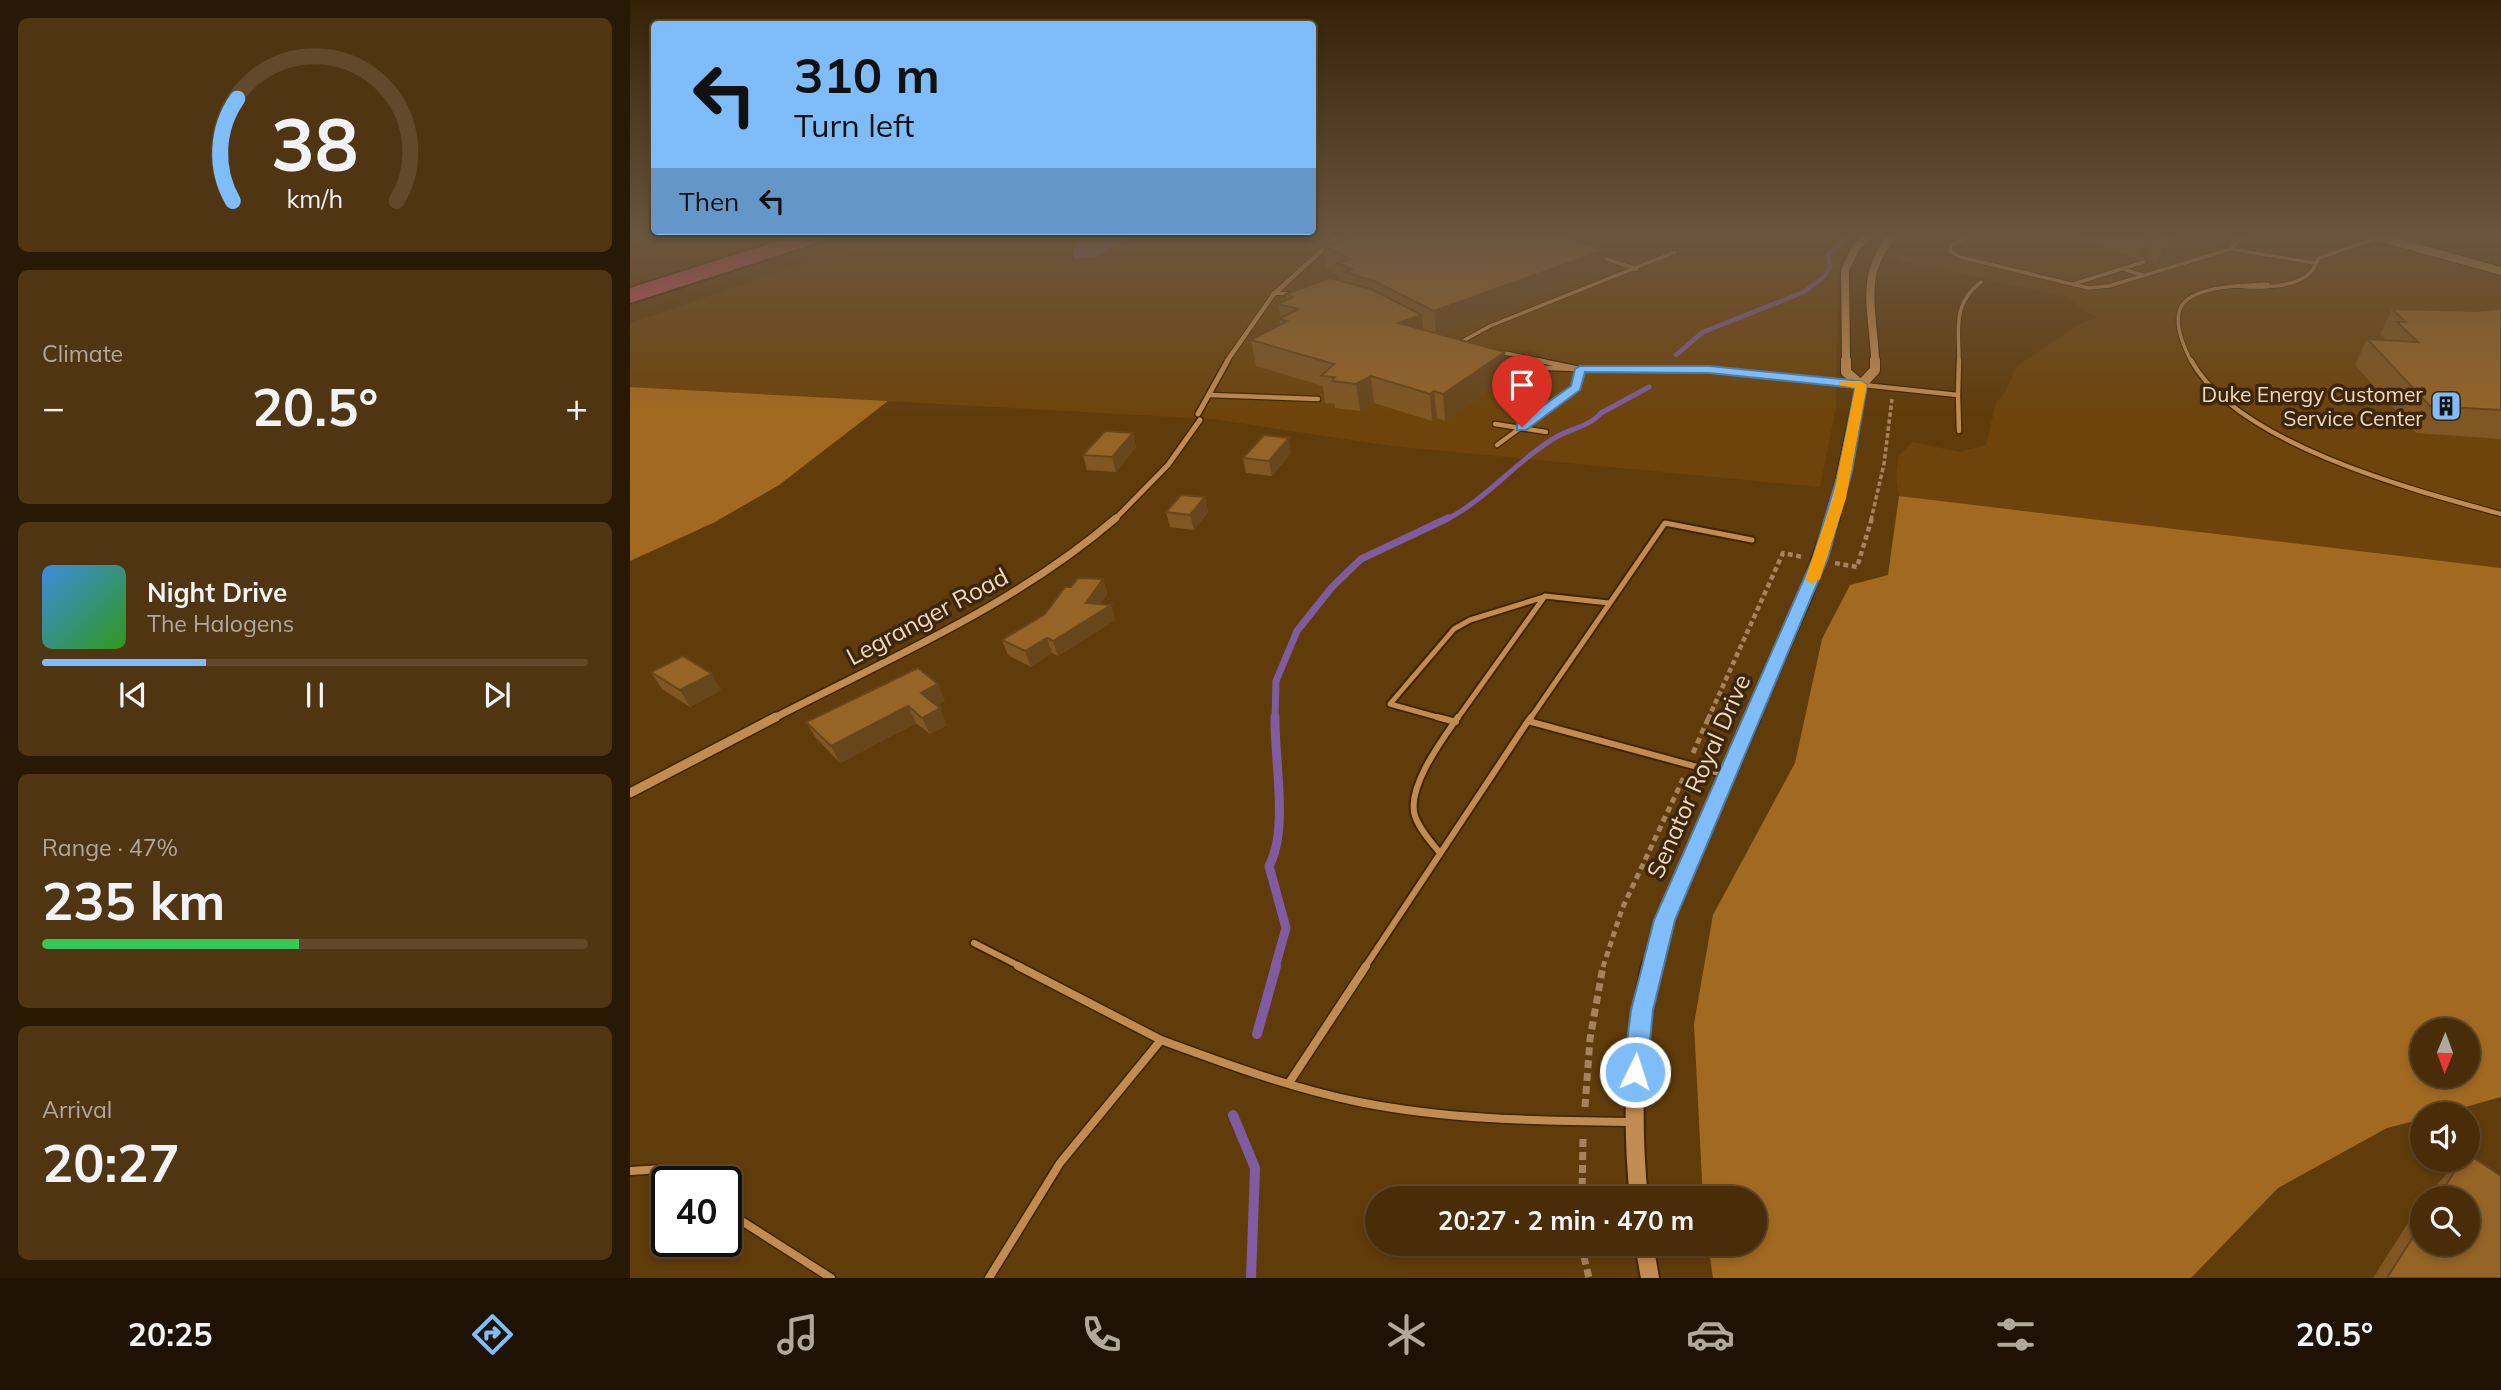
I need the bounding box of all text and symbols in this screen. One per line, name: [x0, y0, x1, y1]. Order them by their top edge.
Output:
text: 310 m: [794, 44, 940, 105]
icon: left: [679, 49, 770, 140]
text: 38: [271, 98, 359, 189]
text: Turn left: [794, 105, 914, 145]
icon: left: [753, 182, 791, 220]
text: km/h: [287, 183, 343, 214]
text: Then: [679, 185, 739, 218]
text: Climate: [42, 339, 123, 368]
pin: [1492, 355, 1552, 427]
icon: arrive: [1503, 366, 1541, 404]
text: 20.5°: [252, 374, 378, 439]
place label: Duke Energy Customer Service Center: [2202, 381, 2423, 431]
text: −: [42, 383, 65, 431]
text: +: [565, 383, 588, 431]
building icon: Duke Energy Customer Service Center: [2429, 389, 2463, 423]
street label: Legranger Road: [841, 561, 1013, 671]
text: Night Drive: [147, 576, 287, 609]
text: The Halogens: [147, 609, 294, 638]
street label: Senator Royal Drive: [1640, 669, 1756, 883]
icon: previous: [114, 676, 152, 714]
icon: pause: [296, 676, 334, 714]
icon: next: [478, 676, 516, 714]
text: Range · 47%: [42, 833, 178, 862]
text: 235 km: [42, 868, 225, 933]
north arrow: [2410, 1018, 2480, 1088]
map controls: [2410, 1018, 2480, 1256]
position arrow: [1598, 1035, 1672, 1109]
text: Arrival: [42, 1095, 112, 1124]
button: sound: [2410, 1102, 2480, 1172]
text: 20:27: [42, 1130, 180, 1195]
speed limit sign: 40: [651, 1166, 742, 1257]
button: search: [2410, 1186, 2480, 1256]
text: 20:27 · 2 min · 470 m: [1438, 1204, 1694, 1237]
icon: directions: [468, 1310, 517, 1359]
icon: music: [773, 1310, 822, 1359]
icon: phone: [1077, 1310, 1126, 1359]
icon: climate: [1382, 1310, 1431, 1359]
icon: car: [1686, 1310, 1735, 1359]
icon: filters: [1991, 1310, 2040, 1359]
text: 20:25: [128, 1314, 213, 1354]
text: 20.5°: [2295, 1314, 2373, 1354]

